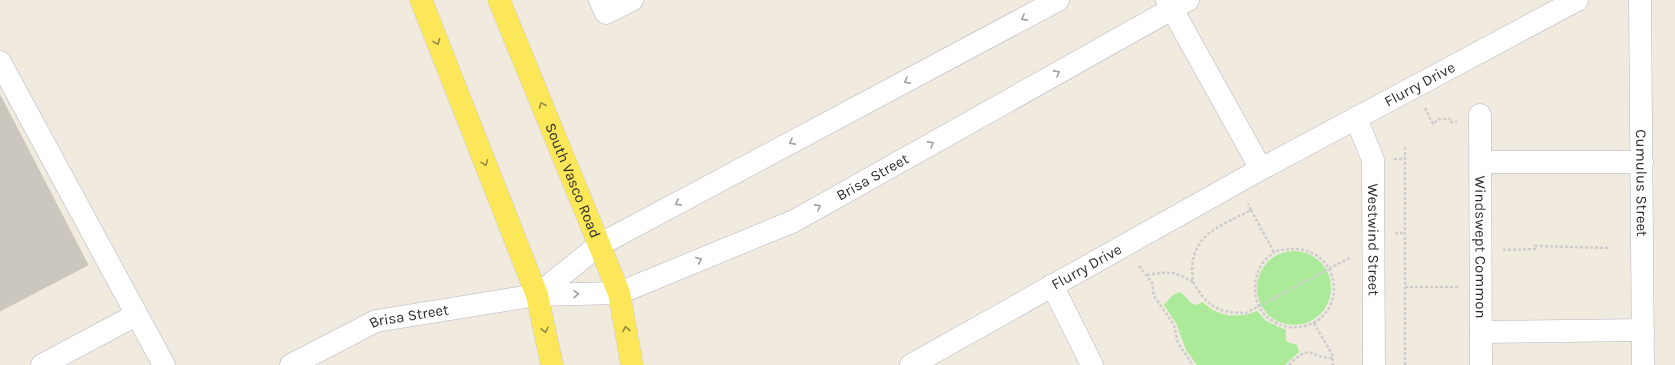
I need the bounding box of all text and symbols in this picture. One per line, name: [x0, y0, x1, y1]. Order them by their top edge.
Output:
one-way arrow: [1020, 14, 1028, 21]
one-way arrow: [433, 38, 441, 45]
street label: Flurry Drive: [1381, 58, 1458, 110]
one-way arrow: [1053, 71, 1060, 78]
one-way arrow: [904, 76, 911, 83]
one-way arrow: [539, 101, 547, 109]
street label: South Vasco Road: [541, 120, 605, 241]
street label: Cumulus Street: [1632, 129, 1651, 237]
one-way arrow: [789, 137, 797, 144]
one-way arrow: [927, 141, 934, 148]
street label: Brisa Street: [833, 149, 912, 204]
one-way arrow: [480, 159, 488, 166]
street label: Windswept Common: [1471, 175, 1490, 319]
street label: Westwind Street: [1364, 184, 1383, 296]
one-way arrow: [674, 198, 682, 206]
one-way arrow: [814, 205, 821, 212]
street label: Flurry Drive: [1048, 240, 1125, 294]
one-way arrow: [695, 257, 703, 265]
one-way arrow: [573, 290, 579, 298]
street label: Brisa Street: [366, 300, 450, 332]
one-way arrow: [622, 326, 631, 332]
one-way arrow: [540, 327, 548, 333]

